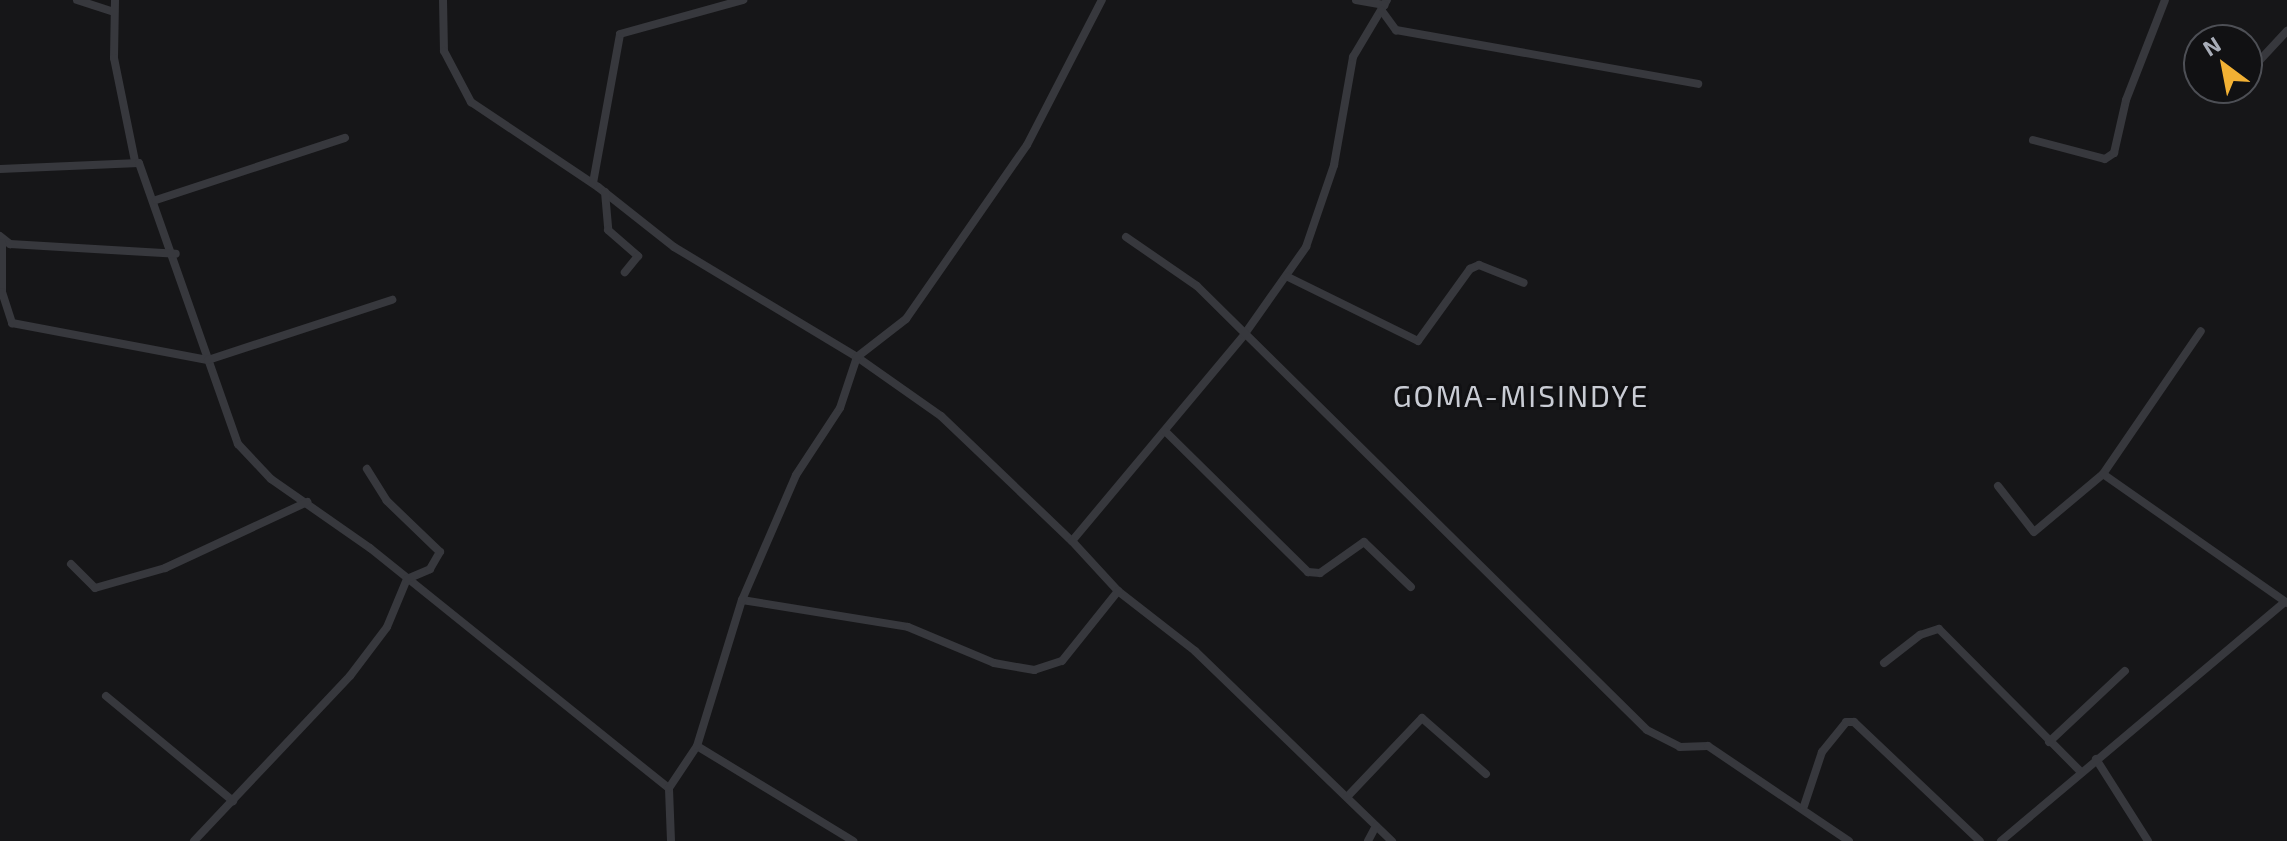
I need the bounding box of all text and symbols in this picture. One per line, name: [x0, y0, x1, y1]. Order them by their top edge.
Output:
north arrow: [2183, 24, 2263, 104]
text: N: [2198, 30, 2225, 61]
district label: GOMA-MISINDYE: [1393, 377, 1649, 413]

